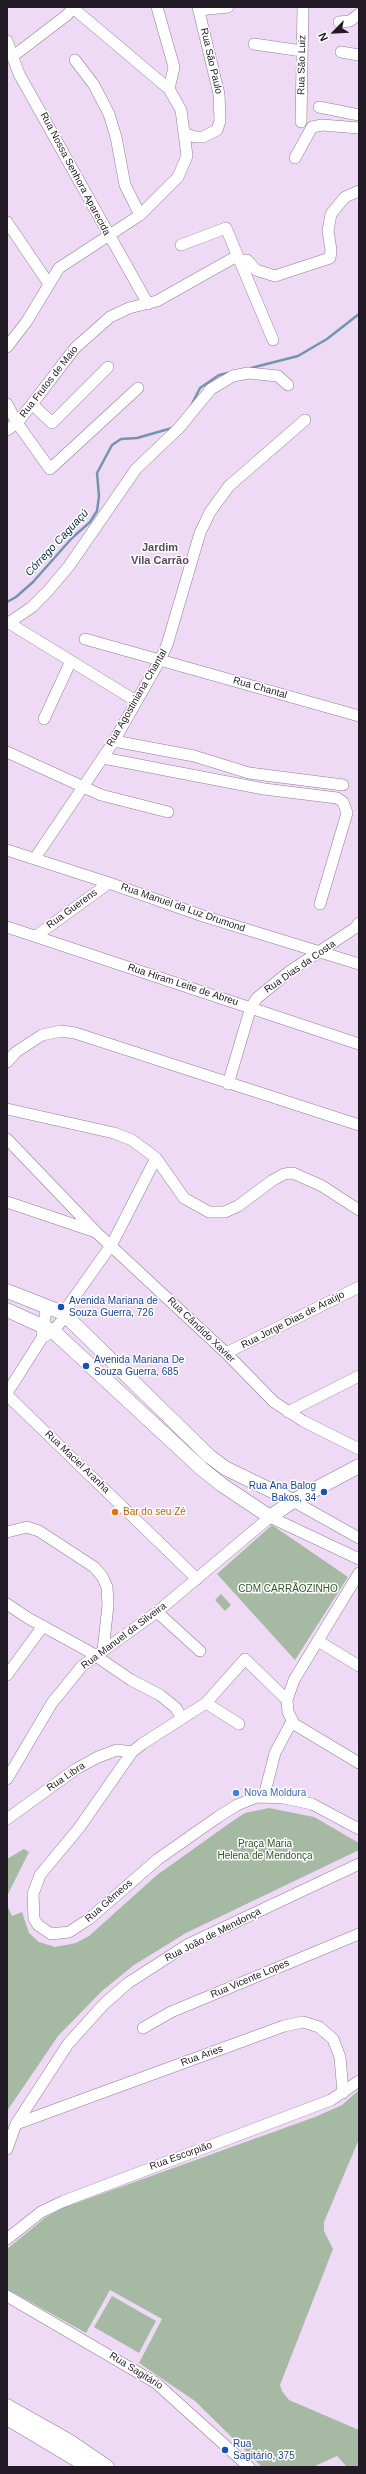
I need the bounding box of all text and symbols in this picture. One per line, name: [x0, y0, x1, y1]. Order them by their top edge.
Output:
north arrow: [314, 12, 354, 52]
street label: Rua São Paulo: [198, 27, 224, 95]
text: N: [316, 31, 330, 43]
street label: Rua São Luiz: [295, 35, 309, 95]
street label: Rua Nossa Senhora Aparecida: [37, 110, 113, 238]
street label: Rua Frutos de Maio: [17, 344, 81, 420]
water label: Córrego Caguaçú: [23, 507, 91, 579]
district label: Jardim Vila Carrão: [131, 541, 189, 567]
street label: Rua Agostiniana Chantal: [104, 647, 170, 749]
street label: Rua Chantal: [232, 675, 288, 701]
street label: Rua Manuel da Luz Drumond: [119, 881, 247, 935]
street label: Rua Guerens: [44, 887, 100, 931]
street label: Rua Dias da Costa: [262, 938, 338, 996]
street label: Rua Hiram Leite de Abreu: [126, 961, 240, 1009]
street label: Rua Jorge Dias de Araújo: [239, 1289, 347, 1351]
place label: Avenida Mariana de Souza Guerra, 726: [69, 1295, 158, 1318]
street label: Rua Cândido Xavier: [165, 1295, 237, 1365]
marker: Avenida Mariana de Souza Guerra, 726: [56, 1302, 66, 1312]
place label: Avenida Mariana De Souza Guerra, 685: [94, 1354, 184, 1378]
marker: Avenida Mariana De Souza Guerra, 685: [81, 1361, 91, 1371]
street label: Rua Maciel Aranha: [42, 1428, 112, 1496]
place label: Rua Ana Balog Bakos, 34: [249, 1480, 316, 1504]
marker: Rua Ana Balog Bakos, 34: [319, 1487, 329, 1497]
place label: Bar do seu Zé: [123, 1506, 186, 1518]
marker: Bar do seu Zé: [110, 1507, 120, 1517]
park label: CDM CARRÃOZINHO: [238, 1583, 338, 1595]
street label: Rua Manuel da Silveira: [79, 1600, 169, 1672]
street label: Rua Libra: [45, 1760, 87, 1794]
place label: Nova Moldura: [244, 1787, 306, 1799]
marker: Nova Moldura: [231, 1788, 241, 1798]
park label: Praça Maria Helena de Mendonça: [217, 1838, 313, 1862]
street label: Rua Gêmeos: [83, 1877, 135, 1925]
street label: Rua João de Mendonça: [163, 1906, 263, 1964]
street label: Rua Vicente Lopes: [209, 1957, 291, 2001]
street label: Rua Aries: [179, 2043, 225, 2069]
street label: Rua Escorpião: [148, 2139, 214, 2173]
street label: Rua Sagitário: [107, 2350, 165, 2392]
place label: Rua Sagitário, 375: [233, 2438, 295, 2462]
marker: Rua Sagitário, 375: [220, 2445, 230, 2455]

